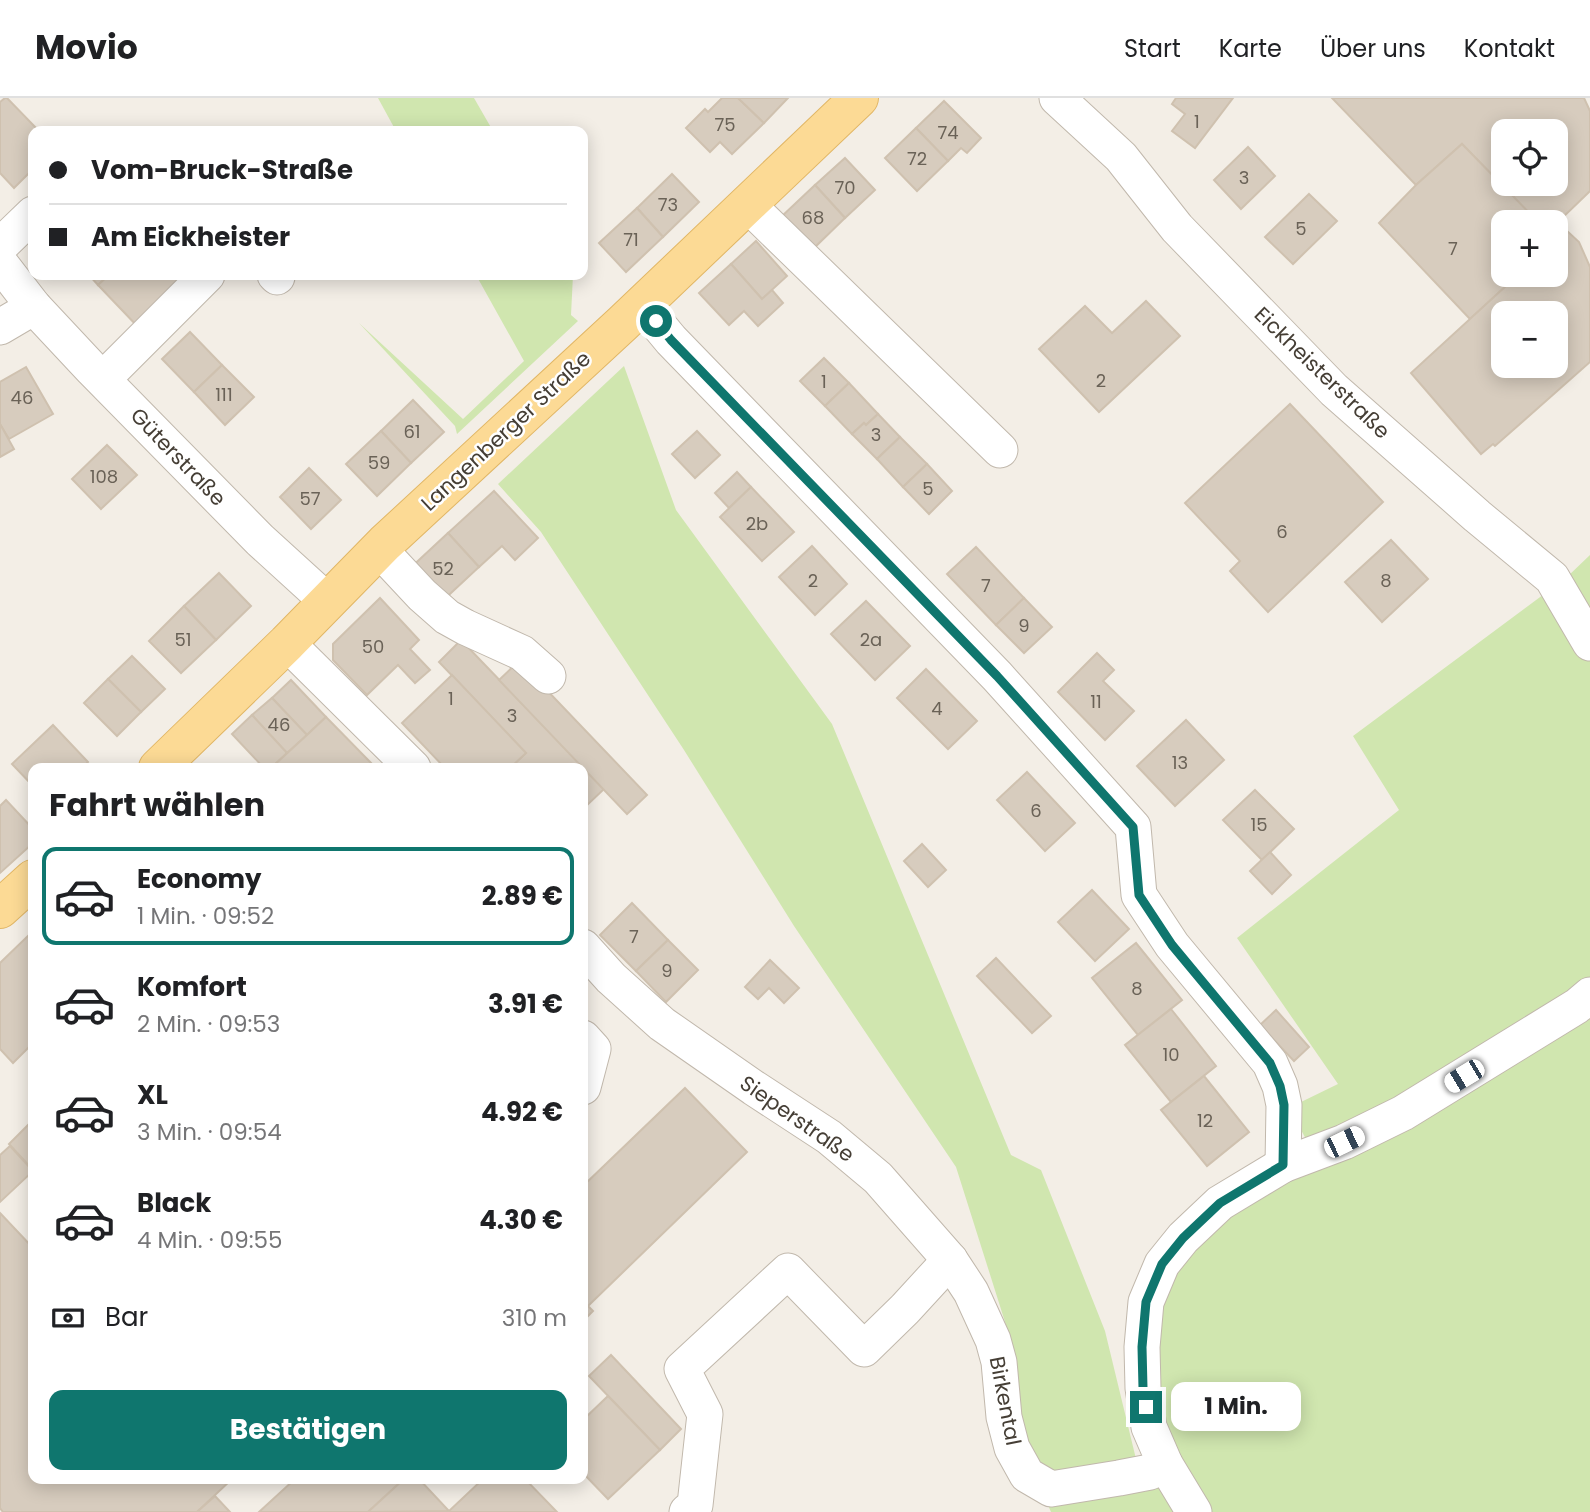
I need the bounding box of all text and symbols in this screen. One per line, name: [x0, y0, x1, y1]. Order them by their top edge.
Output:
text: Movio: [35, 24, 138, 71]
text: Start: [1124, 32, 1181, 65]
text: Karte: [1219, 32, 1282, 65]
text: Über uns: [1320, 32, 1426, 65]
text: Kontakt: [1464, 32, 1555, 65]
house number: 1: [1194, 109, 1200, 134]
house number: 75: [714, 112, 736, 137]
map controls: [1491, 119, 1568, 378]
button: locate: [1491, 119, 1568, 196]
house number: 74: [937, 120, 959, 145]
house number: 72: [907, 146, 927, 171]
text: Vom-Bruck-Straße: [91, 152, 353, 188]
house number: 3: [1239, 165, 1249, 190]
house number: 70: [834, 175, 856, 200]
house number: 73: [658, 192, 678, 217]
house number: 68: [802, 205, 824, 230]
button: +: [1491, 210, 1568, 287]
house number: 5: [1295, 216, 1307, 241]
text: Am Eickheister: [91, 219, 290, 255]
house number: 71: [623, 227, 639, 252]
house number: 7: [1448, 236, 1458, 261]
street label: Eickheisterstraße: [1248, 300, 1397, 445]
button: −: [1491, 301, 1568, 378]
route start: [640, 305, 672, 337]
street label: Langenberger Straße: [414, 344, 597, 517]
house number: 2: [1096, 368, 1106, 393]
house number: 1: [821, 369, 827, 394]
house number: 111: [215, 382, 233, 407]
house number: 46: [11, 385, 33, 410]
street label: Güterstraße: [124, 401, 233, 512]
house number: 61: [403, 419, 421, 444]
house number: 3: [871, 422, 881, 447]
house number: 59: [368, 450, 390, 475]
house number: 108: [90, 464, 118, 489]
house number: 5: [922, 476, 934, 501]
house number: 57: [299, 486, 321, 511]
house number: 2b: [746, 511, 768, 536]
house number: 6: [1276, 519, 1288, 544]
house number: 52: [432, 556, 454, 581]
house number: 2: [808, 568, 818, 593]
house number: 8: [1380, 568, 1392, 593]
house number: 7: [981, 573, 991, 598]
house number: 9: [1018, 613, 1030, 638]
house number: 51: [174, 627, 192, 652]
house number: 2a: [860, 627, 882, 652]
house number: 50: [362, 634, 384, 659]
house number: 1: [448, 686, 454, 711]
house number: 11: [1090, 689, 1102, 714]
house number: 4: [931, 696, 943, 721]
house number: 3: [507, 703, 517, 728]
house number: 46: [268, 712, 290, 737]
house number: 13: [1172, 750, 1188, 775]
text: Fahrt wählen: [49, 782, 265, 827]
house number: 6: [1030, 798, 1042, 823]
house number: 15: [1250, 812, 1268, 837]
text: Economy: [137, 861, 261, 897]
icon: car: [53, 865, 116, 928]
text: 2.89 €: [482, 878, 563, 914]
text: 1 Min. · 09:52: [137, 900, 274, 932]
house number: 7: [629, 924, 639, 949]
house number: 9: [661, 958, 673, 983]
text: Komfort: [137, 969, 247, 1005]
icon: car: [53, 973, 116, 1036]
house number: 8: [1131, 976, 1143, 1001]
text: 3.91 €: [488, 986, 563, 1022]
text: 2 Min. · 09:53: [137, 1008, 280, 1040]
house number: 10: [1162, 1042, 1180, 1067]
car: [1441, 1056, 1488, 1096]
street label: Sieperstraße: [734, 1068, 860, 1169]
text: XL: [137, 1077, 168, 1113]
icon: car: [53, 1081, 116, 1144]
text: 4.92 €: [481, 1094, 563, 1130]
house number: 12: [1197, 1108, 1213, 1133]
text: 3 Min. · 09:54: [137, 1116, 282, 1148]
car: [1321, 1123, 1368, 1161]
text: Black: [137, 1185, 211, 1221]
icon: car: [53, 1189, 116, 1252]
text: 4.30 €: [479, 1202, 563, 1238]
text: 4 Min. · 09:55: [137, 1224, 283, 1256]
icon: cash: [49, 1299, 87, 1337]
text: Bar: [105, 1299, 148, 1335]
text: 310 m: [502, 1302, 567, 1334]
street label: Birkental: [983, 1354, 1028, 1448]
callout: 1 Min.: [1170, 1382, 1300, 1432]
button: Bestätigen: [49, 1390, 567, 1470]
text: 1 Min.: [1204, 1390, 1268, 1422]
route end: [1130, 1391, 1162, 1423]

